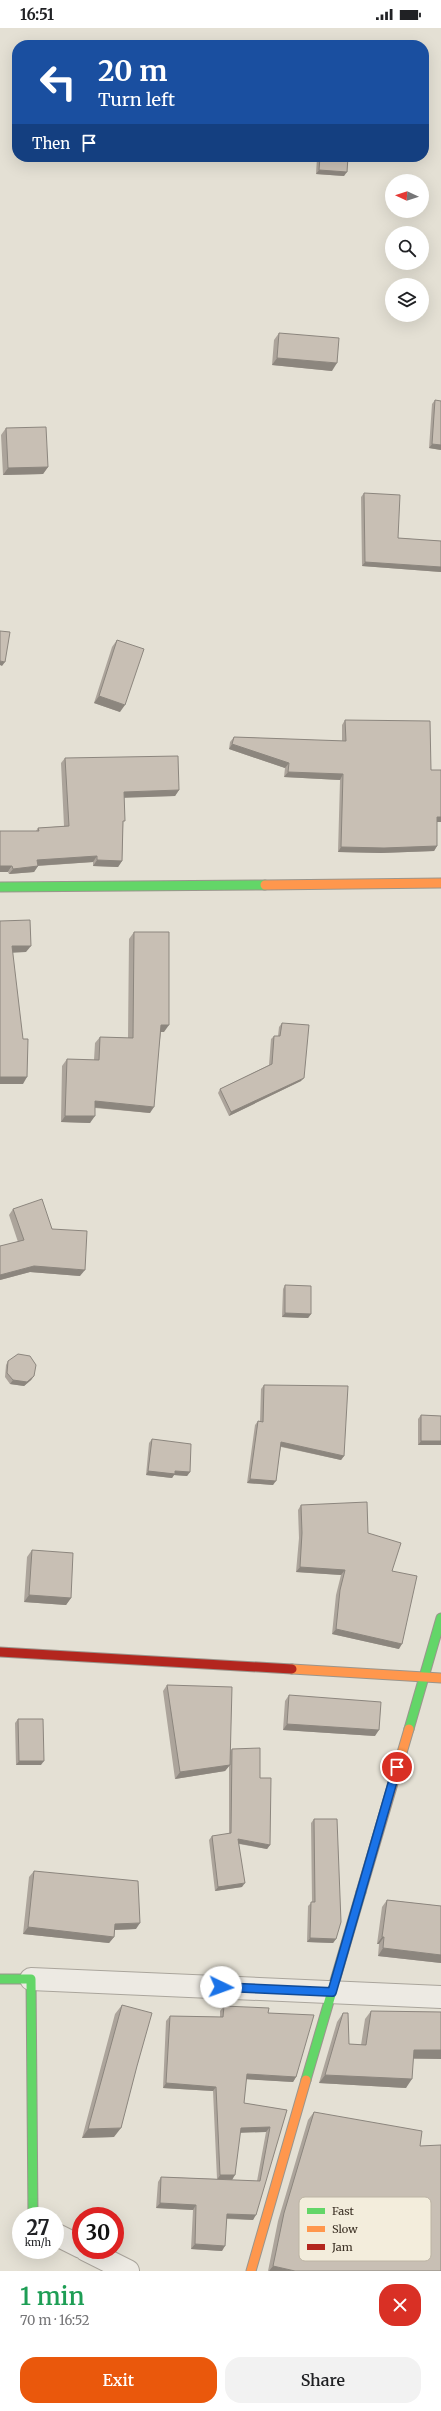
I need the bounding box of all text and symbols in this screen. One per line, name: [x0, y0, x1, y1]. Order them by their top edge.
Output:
text: 16:51: [20, 5, 54, 24]
text: 20 m: [98, 53, 167, 89]
icon: left: [32, 56, 84, 108]
text: Turn left: [98, 88, 175, 111]
icon: arrive: [78, 132, 100, 154]
text: Then: [32, 134, 70, 153]
north arrow: [385, 174, 429, 218]
map controls: [385, 174, 429, 322]
button: search: [385, 226, 429, 270]
button: layers: [385, 278, 429, 322]
pin: [380, 1750, 414, 1784]
icon: arrive: [386, 1756, 408, 1778]
position arrow: [200, 1966, 242, 2008]
legend: [299, 2197, 431, 2261]
text: Fast: [332, 2204, 355, 2218]
speed limit sign: 30: [72, 2207, 124, 2259]
text: 27: [26, 2215, 50, 2240]
text: Slow: [332, 2222, 358, 2236]
text: km/h: [25, 2236, 51, 2249]
text: Jam: [331, 2240, 353, 2254]
text: 1 min: [20, 2281, 85, 2312]
button: close: [379, 2284, 421, 2326]
text: 70 m · 16:52: [20, 2312, 90, 2329]
button: Exit: [20, 2357, 217, 2403]
button: Share: [225, 2357, 421, 2403]

